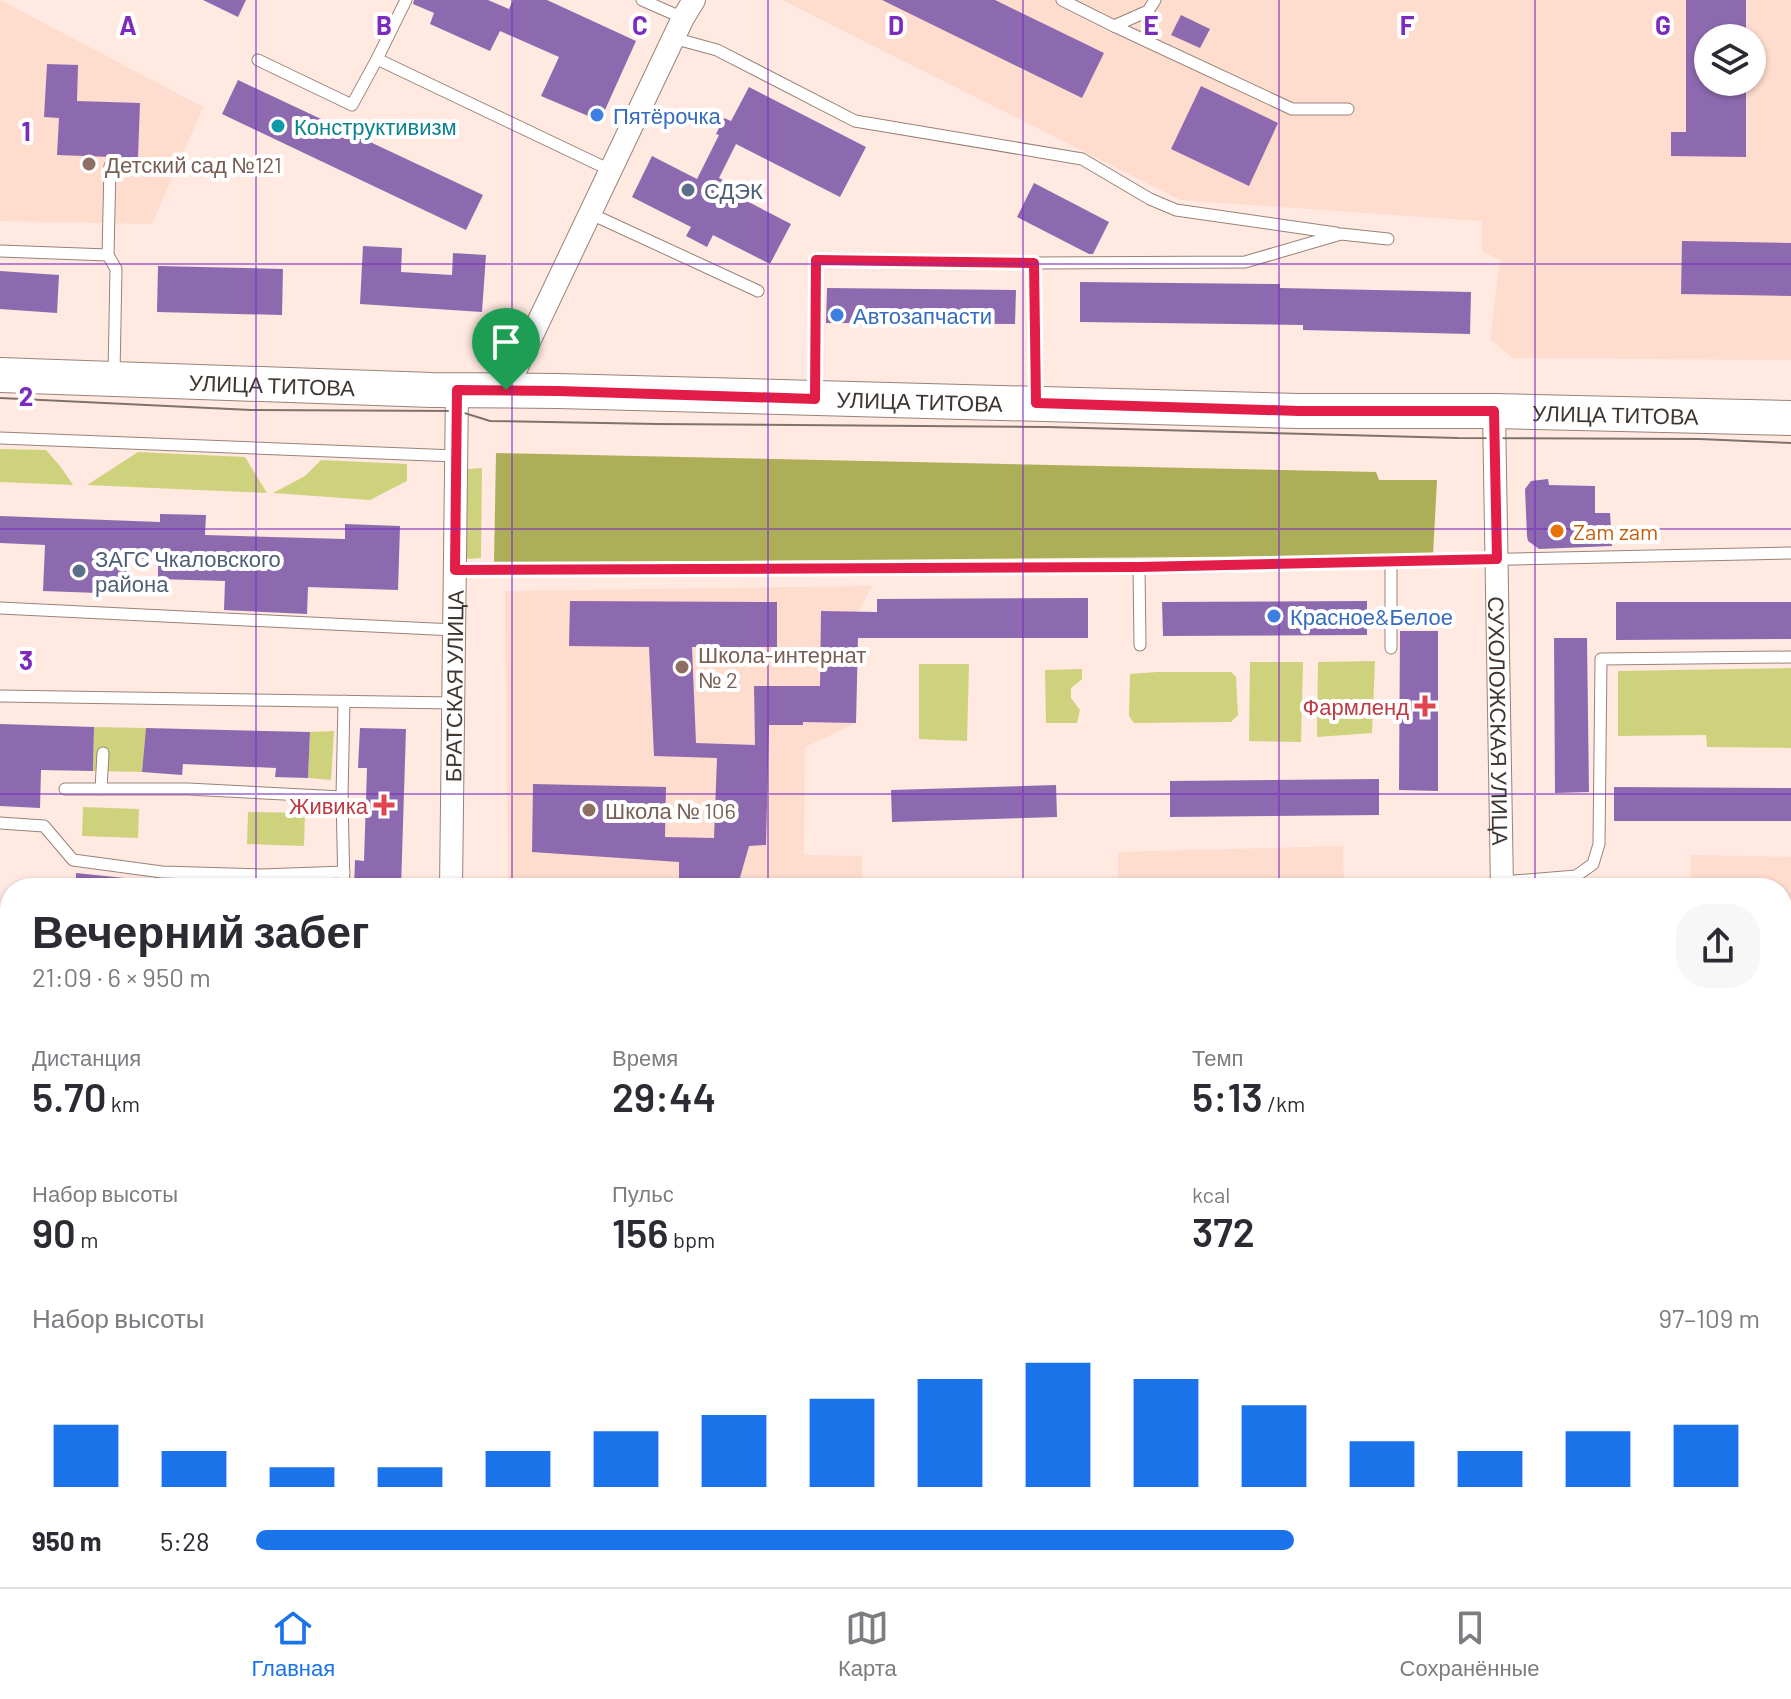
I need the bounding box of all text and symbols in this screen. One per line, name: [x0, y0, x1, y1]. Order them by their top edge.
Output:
text: A: [119, 9, 137, 40]
text: B: [376, 9, 392, 40]
text: C: [632, 9, 648, 40]
text: D: [888, 9, 904, 40]
text: E: [1143, 9, 1159, 40]
text: F: [1400, 9, 1415, 40]
text: G: [1655, 9, 1671, 40]
map controls: [1694, 24, 1766, 96]
button: layers: [1694, 24, 1766, 96]
place label: Пятёрочка: [613, 102, 722, 129]
marker: Пятёрочка: [588, 106, 606, 124]
place label: Конструктивизм: [294, 113, 457, 140]
text: 1: [21, 115, 31, 146]
marker: Конструктивизм: [269, 117, 287, 135]
place label: Детский сад №121: [105, 151, 282, 178]
marker: Детский сад №121: [80, 155, 98, 173]
place label: СДЭК: [704, 177, 763, 204]
marker: СДЭК: [679, 181, 697, 199]
place label: Автозапчасти: [853, 302, 992, 328]
marker: Автозапчасти: [828, 306, 846, 324]
pin: [472, 308, 540, 390]
icon: arrive: [484, 320, 528, 364]
street label: УЛИЦА ТИТОВА: [188, 369, 356, 400]
text: 2: [19, 380, 33, 411]
street label: УЛИЦА ТИТОВА: [836, 386, 1003, 416]
street label: УЛИЦА ТИТОВА: [1532, 399, 1699, 429]
place label: Zam zam: [1573, 518, 1658, 544]
marker: Zam zam: [1548, 522, 1566, 540]
place label: ЗАГС Чкаловского района: [95, 545, 281, 597]
marker: ЗАГС Чкаловского района: [70, 562, 88, 580]
street label: БРАТСКАЯ УЛИЦА: [439, 589, 468, 782]
street label: СУХОЛОЖСКАЯ УЛИЦА: [1484, 596, 1514, 846]
place label: Красное&Белое: [1290, 603, 1453, 630]
marker: Красное&Белое: [1265, 607, 1283, 625]
place label: Школа-интернат № 2: [698, 641, 866, 692]
text: 3: [19, 644, 33, 675]
marker: Школа-интернат № 2: [673, 658, 691, 676]
place label: Фармленд: [1303, 693, 1409, 720]
marker: Фармленд: [1416, 697, 1434, 715]
place label: Живика: [289, 792, 369, 818]
marker: Живика: [375, 796, 393, 814]
place label: Школа № 106: [605, 797, 736, 823]
marker: Школа № 106: [580, 801, 598, 819]
text: Вечерний забег: [32, 904, 369, 957]
button: share: [1676, 904, 1760, 988]
text: 21:09 · 6 × 950 m: [32, 961, 211, 992]
text: Дистанция: [32, 1044, 141, 1070]
text: Время: [612, 1044, 678, 1070]
text: Темп: [1192, 1044, 1243, 1070]
text: 5.70: [32, 1072, 106, 1120]
text: 29:44: [612, 1072, 716, 1120]
text: 5:13: [1192, 1072, 1263, 1120]
text: km: [106, 1090, 140, 1116]
text: /km: [1263, 1090, 1305, 1116]
text: Набор высоты: [32, 1180, 178, 1206]
text: Пульс: [612, 1180, 674, 1206]
text: kcal: [1192, 1181, 1230, 1207]
text: 372: [1192, 1207, 1255, 1255]
text: 90: [32, 1208, 76, 1256]
text: 156: [612, 1208, 668, 1256]
text: m: [76, 1226, 98, 1252]
text: bpm: [668, 1226, 715, 1252]
text: Набор высоты: [32, 1302, 205, 1333]
text: 97–109 m: [1658, 1302, 1760, 1333]
text: 950 m: [32, 1525, 102, 1556]
text: 5:28: [160, 1525, 210, 1556]
tab: Главная: [251, 1606, 335, 1682]
tab: Карта: [838, 1606, 897, 1682]
tab: Сохранённые: [1400, 1606, 1540, 1682]

